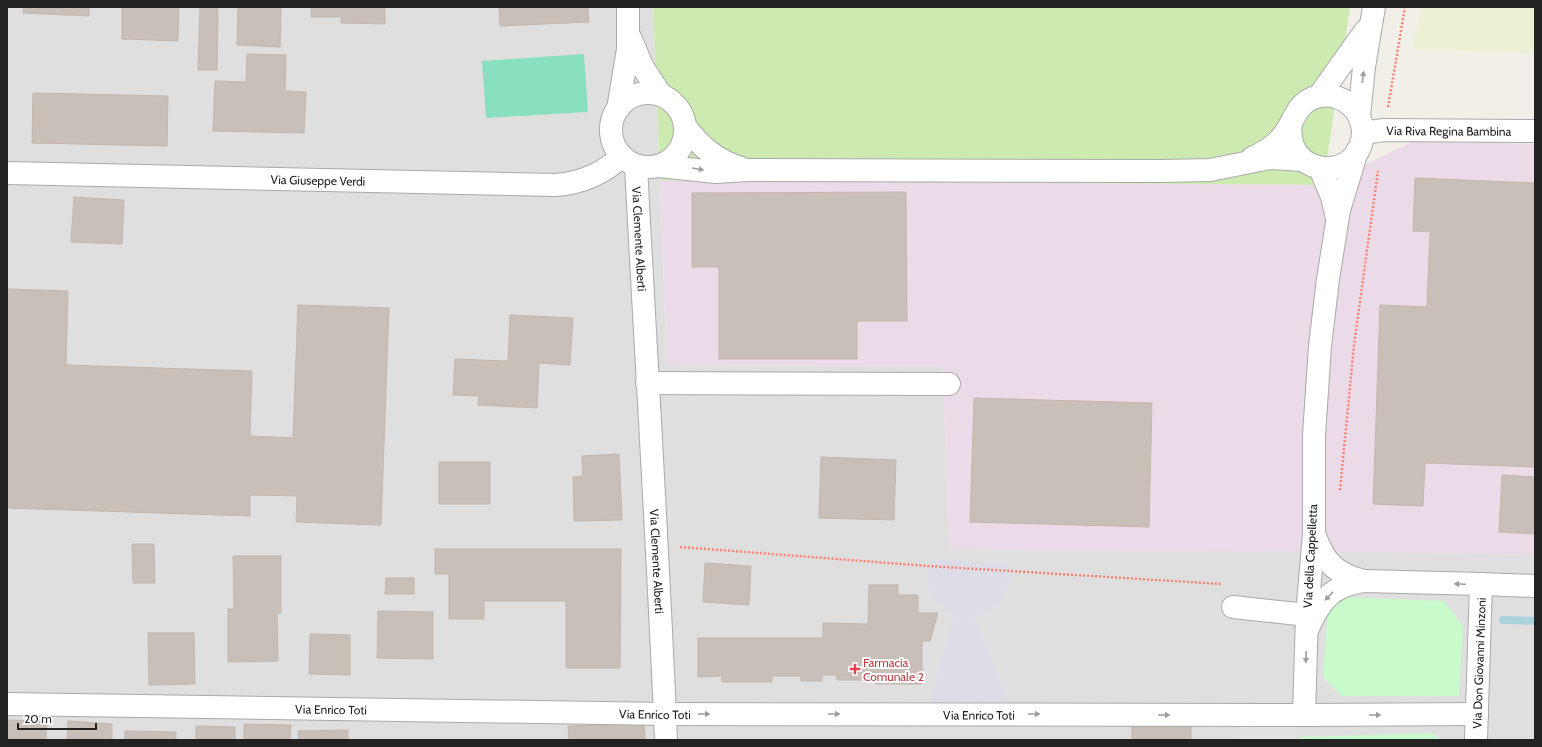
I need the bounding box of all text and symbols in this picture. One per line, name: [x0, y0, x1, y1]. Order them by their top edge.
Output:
one-way arrow: [1359, 71, 1366, 83]
street label: Via Riva Regina Bambina: [1386, 123, 1512, 138]
one-way arrow: [692, 167, 704, 173]
street label: Via Giuseppe Verdi: [270, 171, 365, 188]
street label: Via Clemente Alberti: [630, 186, 650, 292]
street label: Via della Cappelletta: [1300, 503, 1320, 608]
street label: Via Clemente Alberti: [647, 509, 668, 614]
one-way arrow: [1453, 581, 1466, 587]
one-way arrow: [1324, 591, 1333, 601]
street label: Via Don Giovanni Minzoni: [1469, 597, 1489, 729]
one-way arrow: [1302, 651, 1309, 663]
place label: Farmacia Comunale 2: [863, 655, 924, 684]
marker: Farmacia Comunale 2: [850, 664, 860, 674]
street label: Via Enrico Toti: [295, 701, 367, 717]
scale bar: [18, 705, 96, 731]
street label: Via Enrico Toti: [619, 706, 691, 722]
street label: Via Enrico Toti: [943, 707, 1015, 722]
text: 20 m: [24, 711, 52, 726]
one-way arrow: [698, 711, 711, 717]
one-way arrow: [828, 711, 841, 717]
one-way arrow: [1028, 711, 1041, 717]
one-way arrow: [1158, 712, 1171, 718]
one-way arrow: [1369, 712, 1382, 718]

